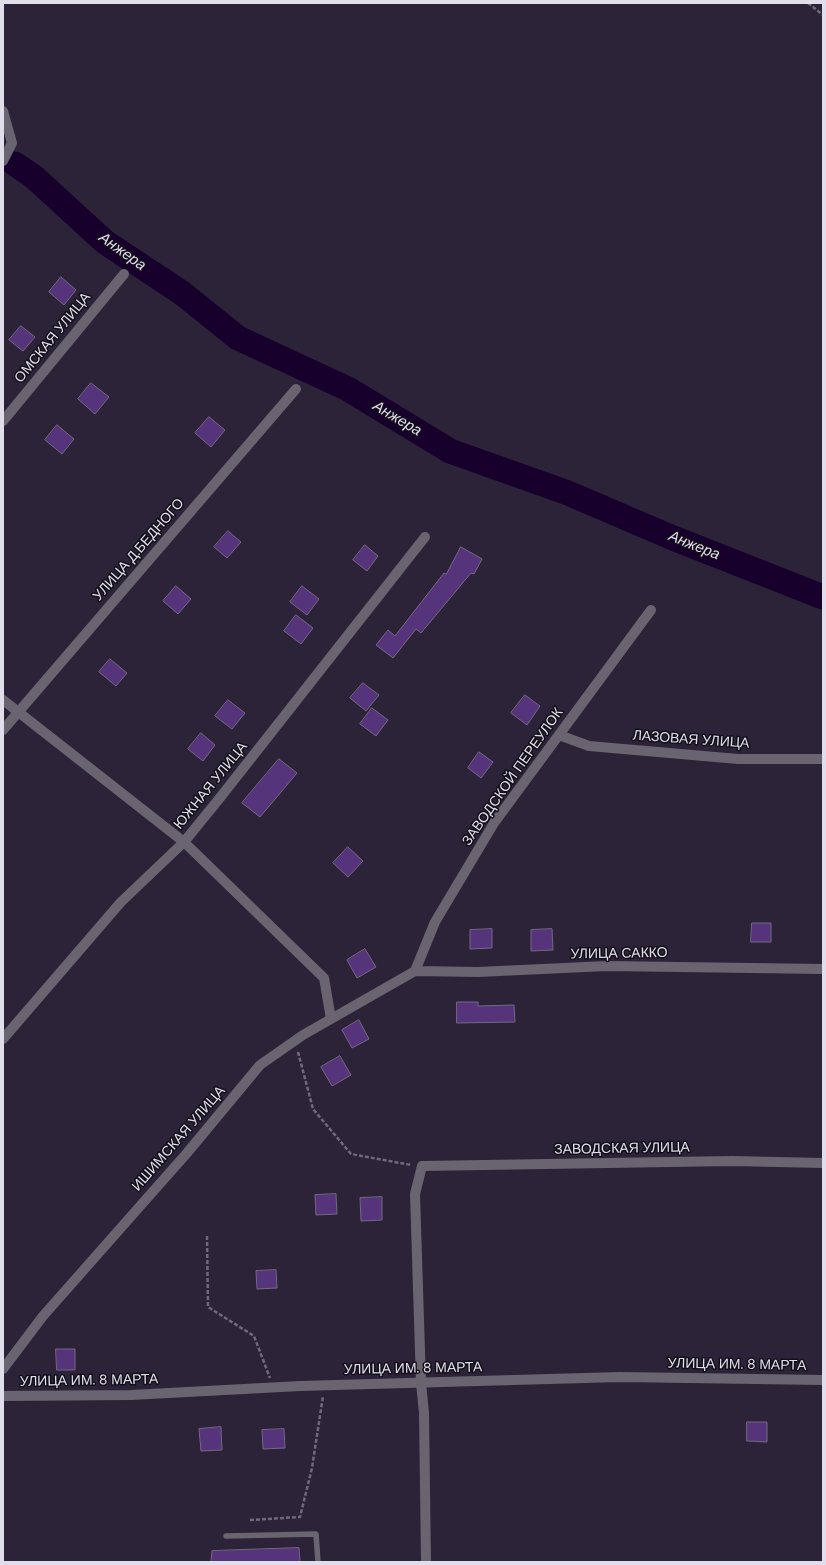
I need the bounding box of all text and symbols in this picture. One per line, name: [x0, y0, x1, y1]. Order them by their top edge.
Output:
water label: Анжера: [95, 229, 149, 275]
street label: ОМСКАЯ УЛИЦА: [11, 289, 95, 387]
water label: Анжера: [369, 397, 425, 441]
street label: УЛИЦА Д.БЕДНОГО: [90, 495, 188, 605]
water label: Анжера: [666, 528, 722, 564]
street label: ЗАВОДСКОЙ ПЕРЕУЛОК: [459, 705, 567, 849]
street label: ЛАЗОВАЯ УЛИЦА: [632, 728, 750, 752]
street label: ЮЖНАЯ УЛИЦА: [171, 739, 251, 833]
street label: УЛИЦА САККО: [570, 945, 668, 963]
street label: ИШИМСКАЯ УЛИЦА: [129, 1083, 229, 1195]
street label: ЗАВОДСКАЯ УЛИЦА: [554, 1139, 690, 1159]
street label: УЛИЦА ИМ. 8 МАРТА: [668, 1355, 806, 1375]
street label: УЛИЦА ИМ. 8 МАРТА: [344, 1359, 482, 1379]
street label: УЛИЦА ИМ. 8 МАРТА: [20, 1371, 158, 1391]

